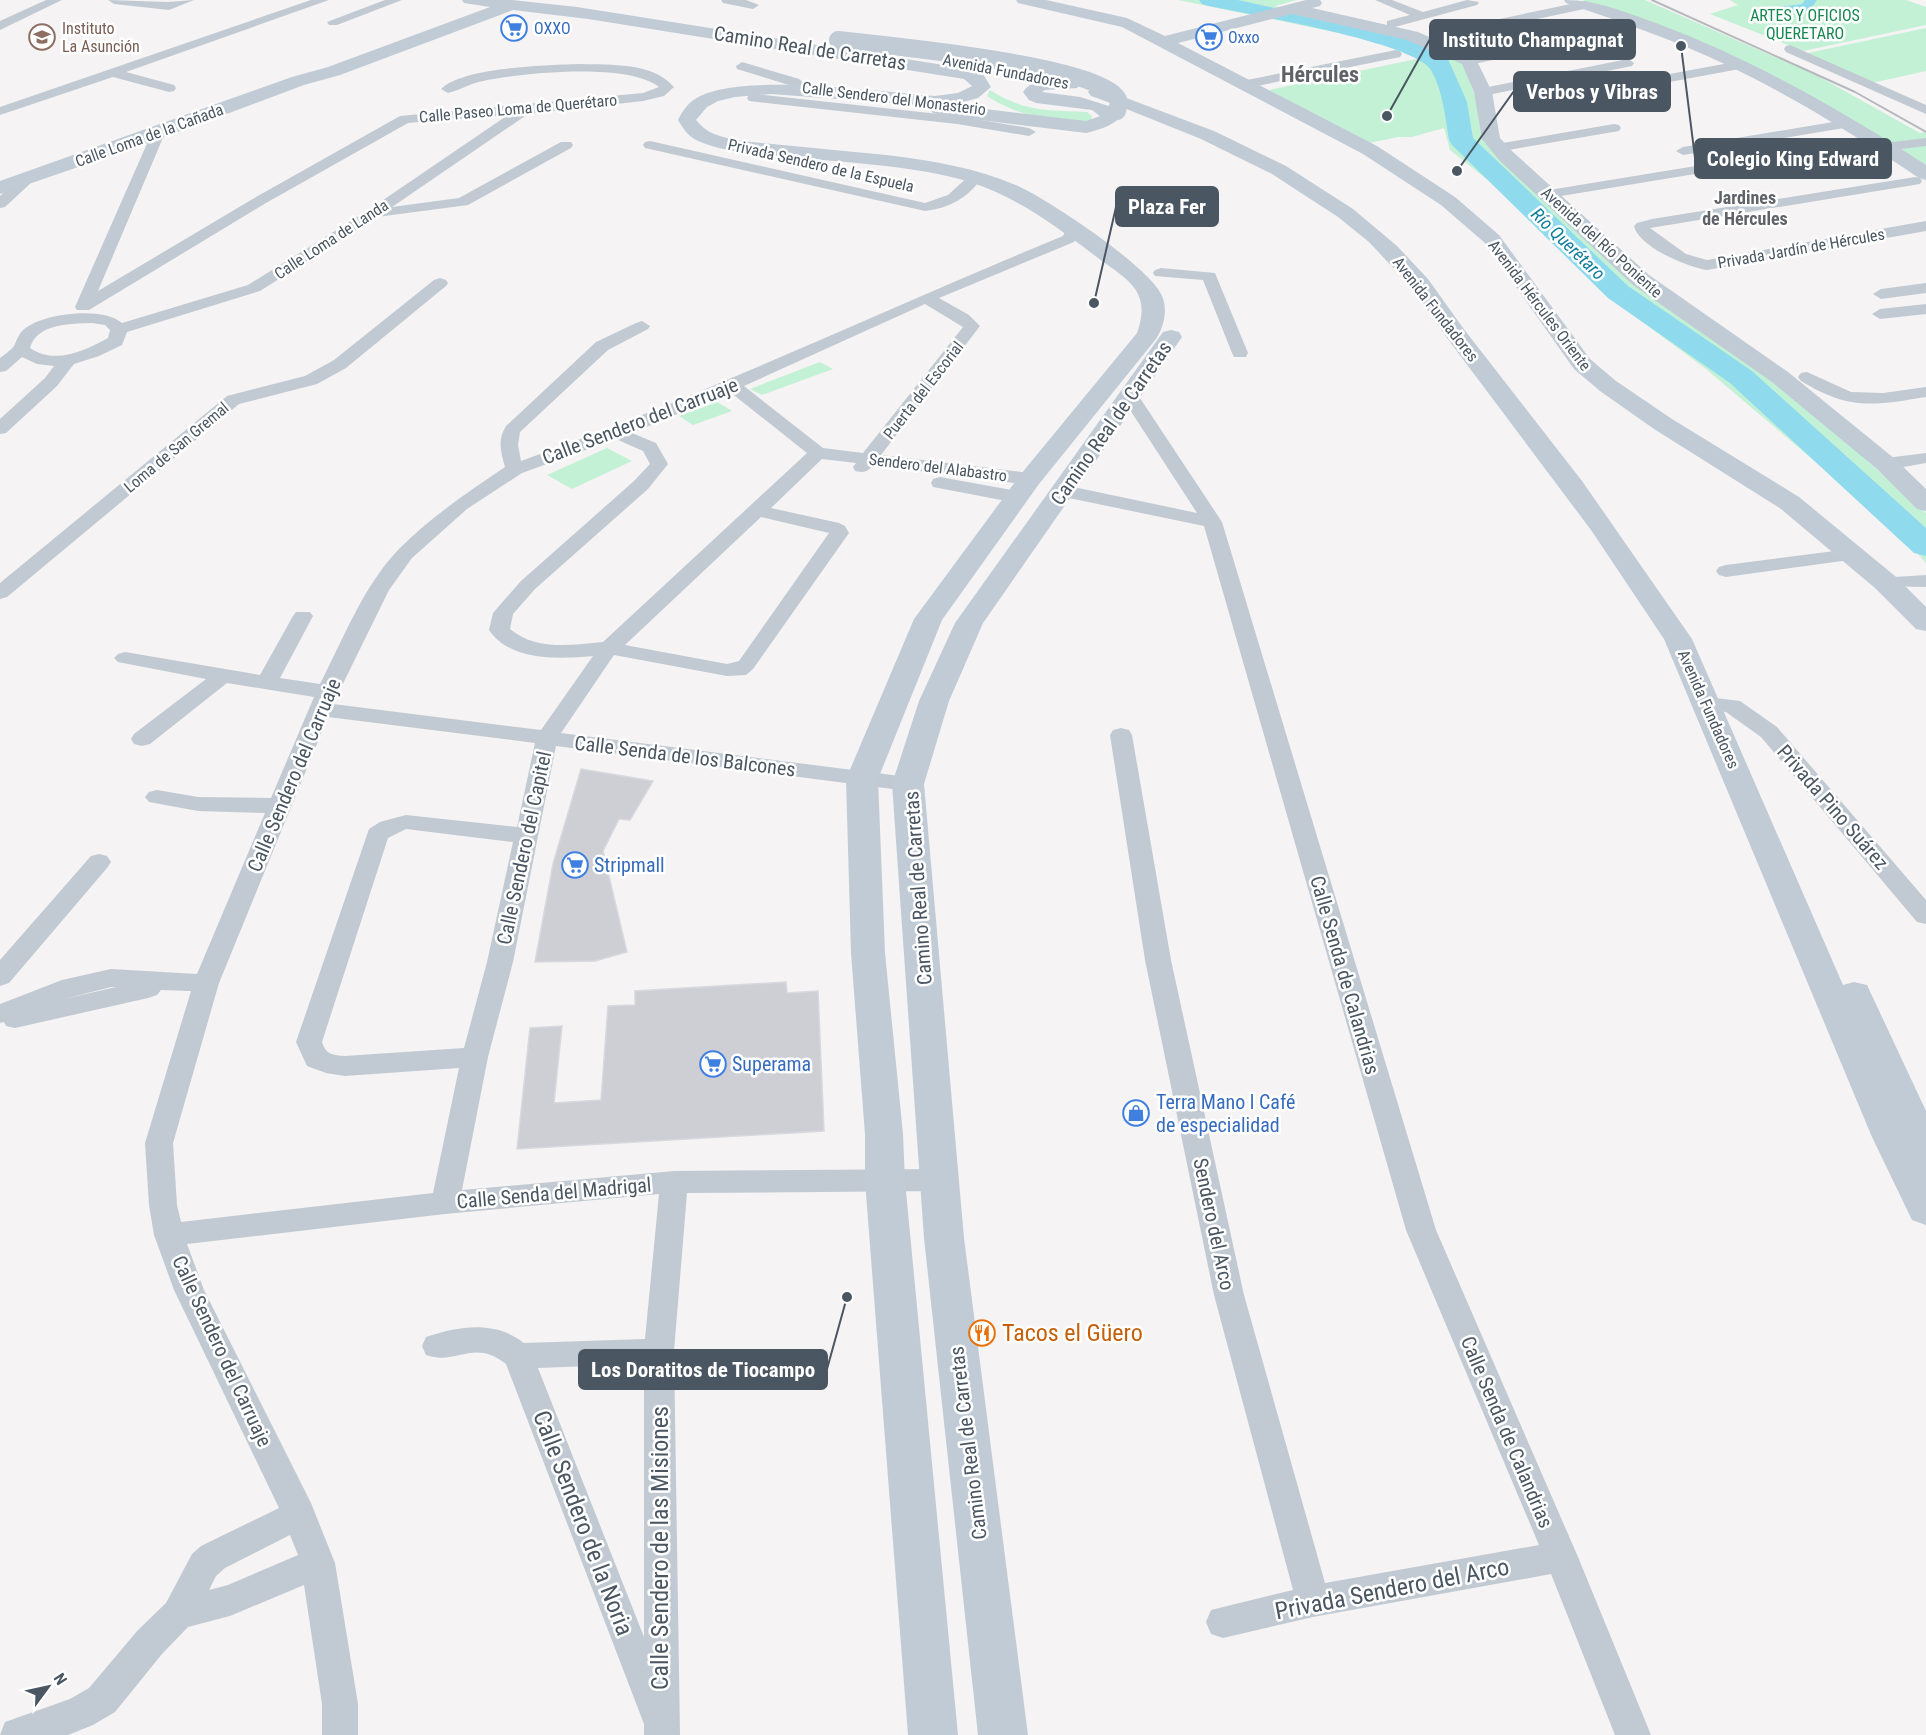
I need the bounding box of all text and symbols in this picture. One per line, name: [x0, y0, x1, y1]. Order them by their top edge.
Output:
park label: ARTES Y OFICIOS QUERETARO: [1750, 6, 1860, 43]
supermarket icon: OXXO: [499, 13, 529, 43]
place label: Instituto La Asunción: [62, 19, 140, 56]
place label: OXXO: [534, 19, 571, 38]
callout: Instituto Champagnat: [1430, 20, 1635, 59]
street label: Camino Real de Carretas: [712, 21, 908, 75]
school or university icon: Instituto La Asunción: [27, 22, 57, 52]
supermarket icon: Oxxo: [1194, 22, 1224, 52]
place label: Oxxo: [1228, 28, 1260, 47]
text: Instituto Champagnat: [1443, 28, 1623, 52]
street label: Avenida Fundadores: [941, 50, 1070, 93]
district label: Hércules: [1281, 62, 1359, 87]
callout: Verbos y Vibras: [1514, 72, 1670, 111]
street label: Calle Sendero del Monasterio: [801, 78, 987, 119]
text: Verbos y Vibras: [1526, 80, 1658, 104]
street label: Calle Paseo Loma de Querétaro: [418, 90, 618, 127]
street label: Calle Loma de la Cañada: [73, 100, 226, 171]
street label: Privada Sendero de la Espuela: [726, 135, 916, 196]
callout: Colegio King Edward: [1695, 139, 1891, 178]
text: Colegio King Edward: [1707, 147, 1879, 171]
street label: Avenida del Río Poniente: [1537, 183, 1666, 302]
callout: Plaza Fer: [1116, 187, 1218, 226]
district label: Jardines de Hércules: [1702, 187, 1788, 229]
text: Plaza Fer: [1128, 195, 1206, 219]
street label: Calle Loma de Landa: [271, 196, 392, 283]
water label: Río Querétaro: [1527, 203, 1609, 284]
street label: Privada Jardín de Hércules: [1716, 224, 1886, 273]
street label: Avenida Hércules Oriente: [1484, 236, 1595, 374]
street label: Avenida Fundadores: [1389, 253, 1482, 366]
street label: Camino Real de Carretas: [1045, 336, 1177, 510]
street label: Puerta del Escorial: [879, 338, 967, 443]
street label: Calle Sendero del Carruaje: [539, 373, 741, 469]
street label: Loma de San Gremal: [120, 398, 232, 497]
street label: Sendero del Alabastro: [868, 450, 1008, 485]
street label: Avenida Fundadores: [1674, 647, 1743, 771]
street label: Calle Sendero del Carruaje: [242, 675, 346, 875]
street label: Calle Senda de los Balcones: [573, 731, 797, 781]
street label: Privada Pino Suárez: [1772, 740, 1894, 874]
street label: Calle Sendero del Capitel: [492, 749, 556, 947]
street label: Camino Real de Carretas: [899, 790, 937, 986]
supermarket icon: Stripmall: [560, 850, 590, 880]
place label: Stripmall: [594, 853, 665, 877]
street label: Calle Senda de Calandrias: [1305, 873, 1385, 1077]
supermarket icon: Superama: [698, 1049, 728, 1079]
place label: Superama: [732, 1052, 811, 1076]
place label: Terra Mano l Café de especialidad: [1156, 1090, 1295, 1137]
shop icon: Terra Mano l Café de especialidad: [1121, 1098, 1151, 1128]
street label: Sendero del Arco: [1188, 1156, 1240, 1292]
street label: Calle Senda del Madrigal: [456, 1173, 652, 1213]
street label: Calle Sendero del Carruaje: [167, 1252, 277, 1450]
restaurant icon: Tacos el Güero: [967, 1318, 997, 1348]
place label: Tacos el Güero: [1002, 1319, 1143, 1347]
street label: Calle Senda de Calandrias: [1456, 1333, 1558, 1531]
street label: Camino Real de Carretas: [944, 1345, 992, 1541]
callout: Los Doratitos de Tiocampo: [579, 1350, 827, 1389]
text: Los Doratitos de Tiocampo: [591, 1358, 815, 1382]
street label: Calle Sendero de las Misiones: [646, 1406, 674, 1690]
street label: Calle Sendero de la Noria: [527, 1407, 639, 1639]
street label: Privada Sendero del Arco: [1273, 1553, 1511, 1625]
north arrow: [18, 1657, 78, 1717]
text: N: [50, 1670, 71, 1688]

